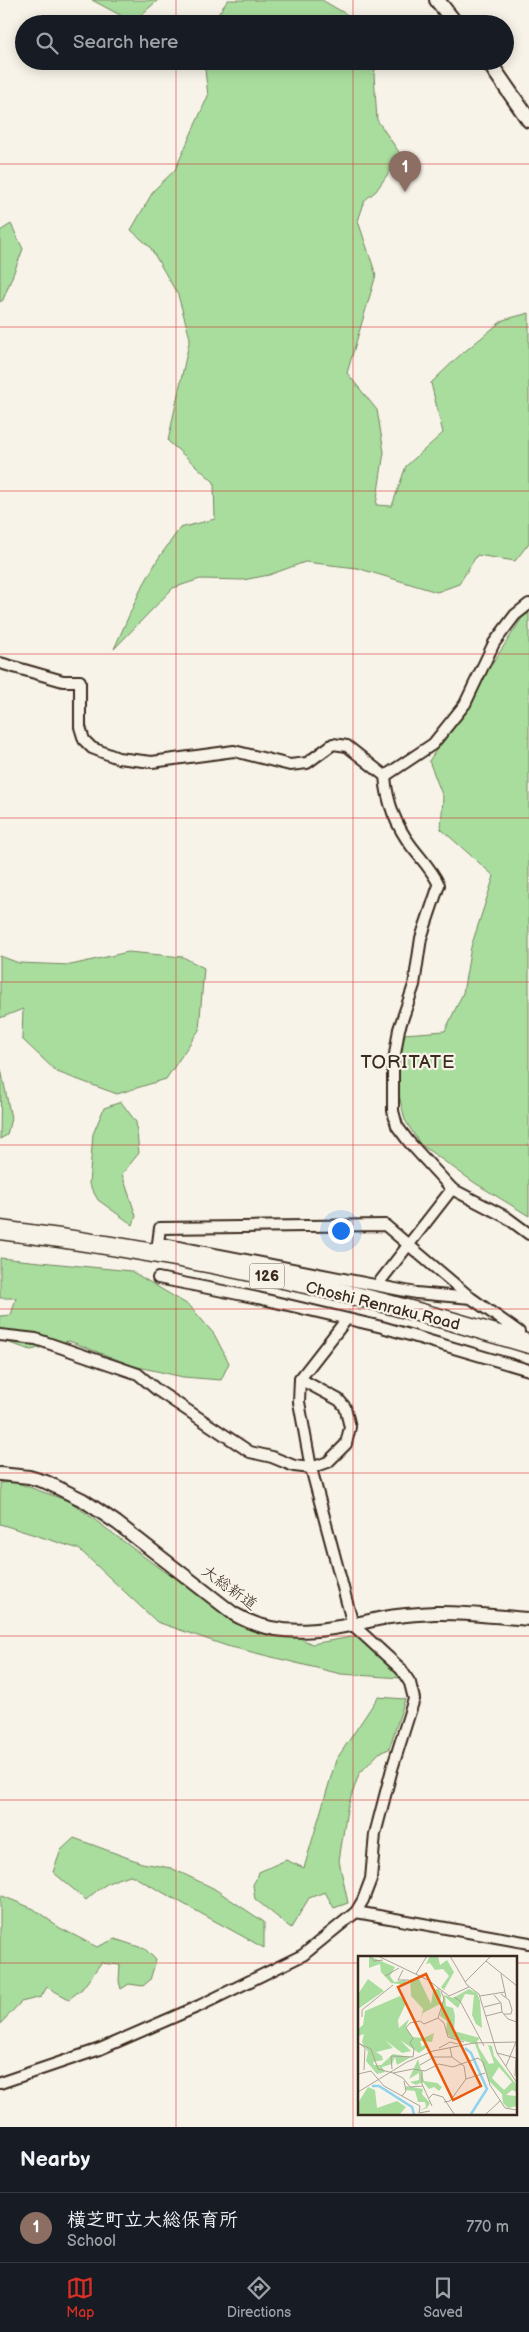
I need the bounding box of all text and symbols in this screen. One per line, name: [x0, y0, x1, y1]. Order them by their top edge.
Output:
search box: [15, 15, 514, 70]
icon: search: [33, 29, 61, 57]
text: Search here: [73, 31, 178, 54]
pin: 1: [389, 151, 421, 192]
district label: TORITATE: [360, 1051, 456, 1074]
your location: [328, 1218, 354, 1244]
road number: 126: [250, 1264, 284, 1288]
street label: Choshi Renraku Road: [304, 1278, 462, 1335]
street label: 大総新道: [198, 1562, 261, 1615]
inset map: [358, 1956, 516, 2114]
text: Nearby: [20, 2147, 90, 2172]
text: 横芝町立大総保育所: [67, 2209, 238, 2232]
text: 1: [33, 2218, 39, 2237]
text: 770 m: [466, 2218, 509, 2237]
text: School: [67, 2232, 116, 2251]
tab: Map: [66, 2274, 94, 2321]
tab: Directions: [227, 2274, 291, 2321]
tab: Saved: [423, 2274, 463, 2321]

